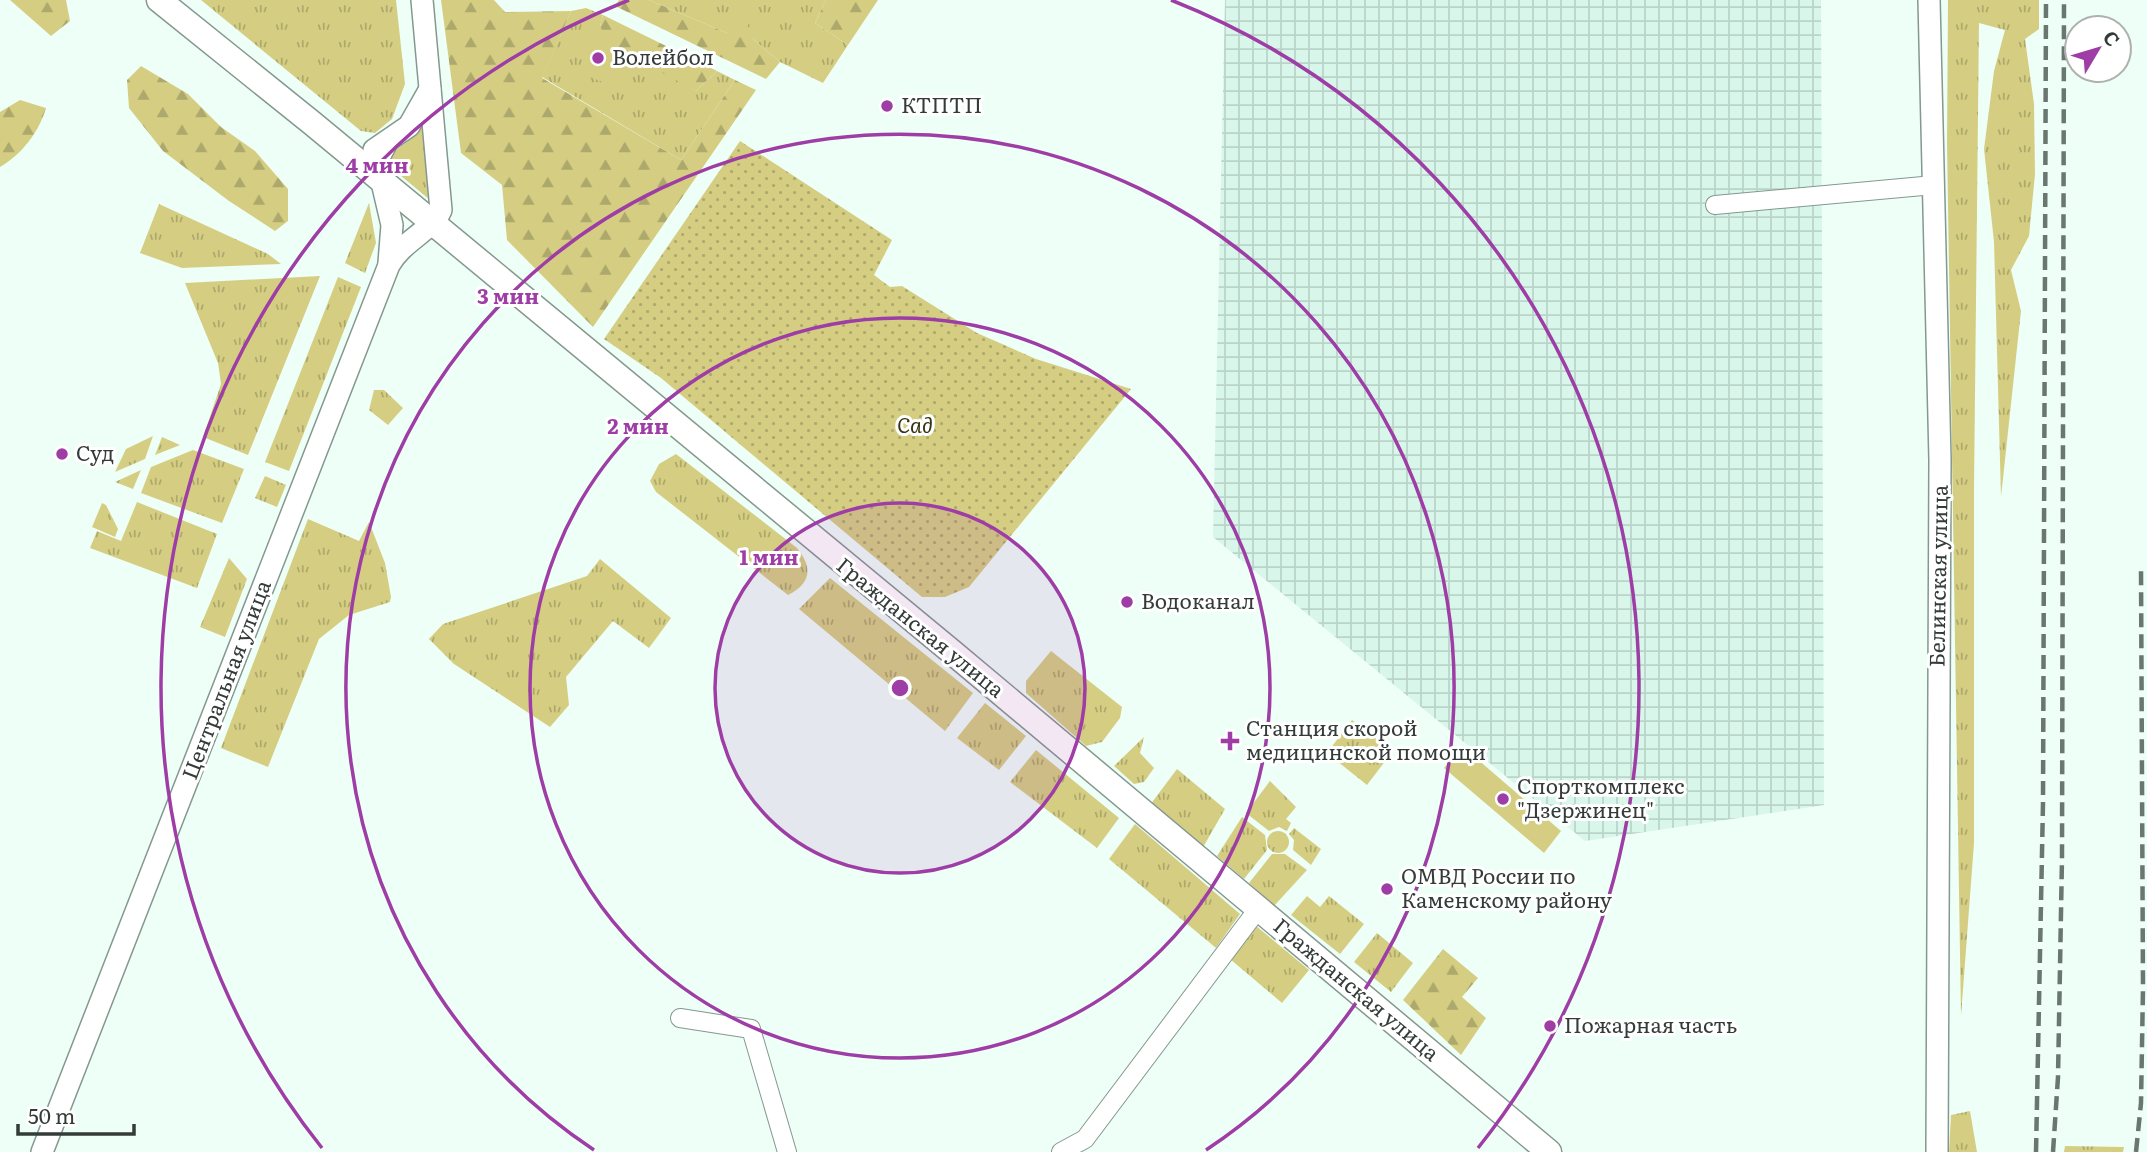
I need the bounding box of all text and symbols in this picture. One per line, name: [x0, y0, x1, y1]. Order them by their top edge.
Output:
north arrow: [2063, 14, 2133, 84]
text: С: [2097, 24, 2127, 52]
place label: Волейбол: [612, 40, 714, 71]
marker: Волейбол: [590, 50, 606, 66]
place label: КТПТП: [901, 88, 982, 119]
marker: КТПТП: [879, 98, 895, 114]
text: 4 мин: [346, 148, 409, 179]
text: 3 мин: [477, 279, 539, 310]
park label: Сад: [897, 408, 933, 439]
text: 2 мин: [607, 409, 669, 440]
place label: Суд: [76, 436, 114, 467]
marker: Суд: [54, 446, 70, 462]
street label: Белинская улица: [1919, 484, 1954, 667]
text: 1 мин: [740, 540, 799, 571]
street label: Гражданская улица: [831, 549, 1013, 704]
street label: Центральная улица: [172, 574, 277, 783]
place label: Водоканал: [1141, 584, 1255, 615]
marker: Водоканал: [1119, 594, 1135, 610]
centre of rings: [888, 676, 912, 700]
place label: Станция скорой медицинской помощи: [1246, 711, 1486, 766]
marker: Станция скорой медицинской помощи: [1220, 731, 1240, 751]
place label: Спорткомплекс "Дзержинец": [1517, 769, 1684, 824]
marker: Спорткомплекс "Дзержинец": [1495, 791, 1511, 807]
place label: ОМВД России по Каменскому району: [1401, 859, 1613, 914]
marker: ОМВД России по Каменскому району: [1379, 881, 1395, 897]
street label: Гражданская улица: [1268, 909, 1448, 1067]
place label: Пожарная часть: [1564, 1008, 1737, 1039]
marker: Пожарная часть: [1542, 1018, 1558, 1034]
scale bar: [18, 1092, 133, 1136]
text: 50 m: [28, 1099, 75, 1130]

